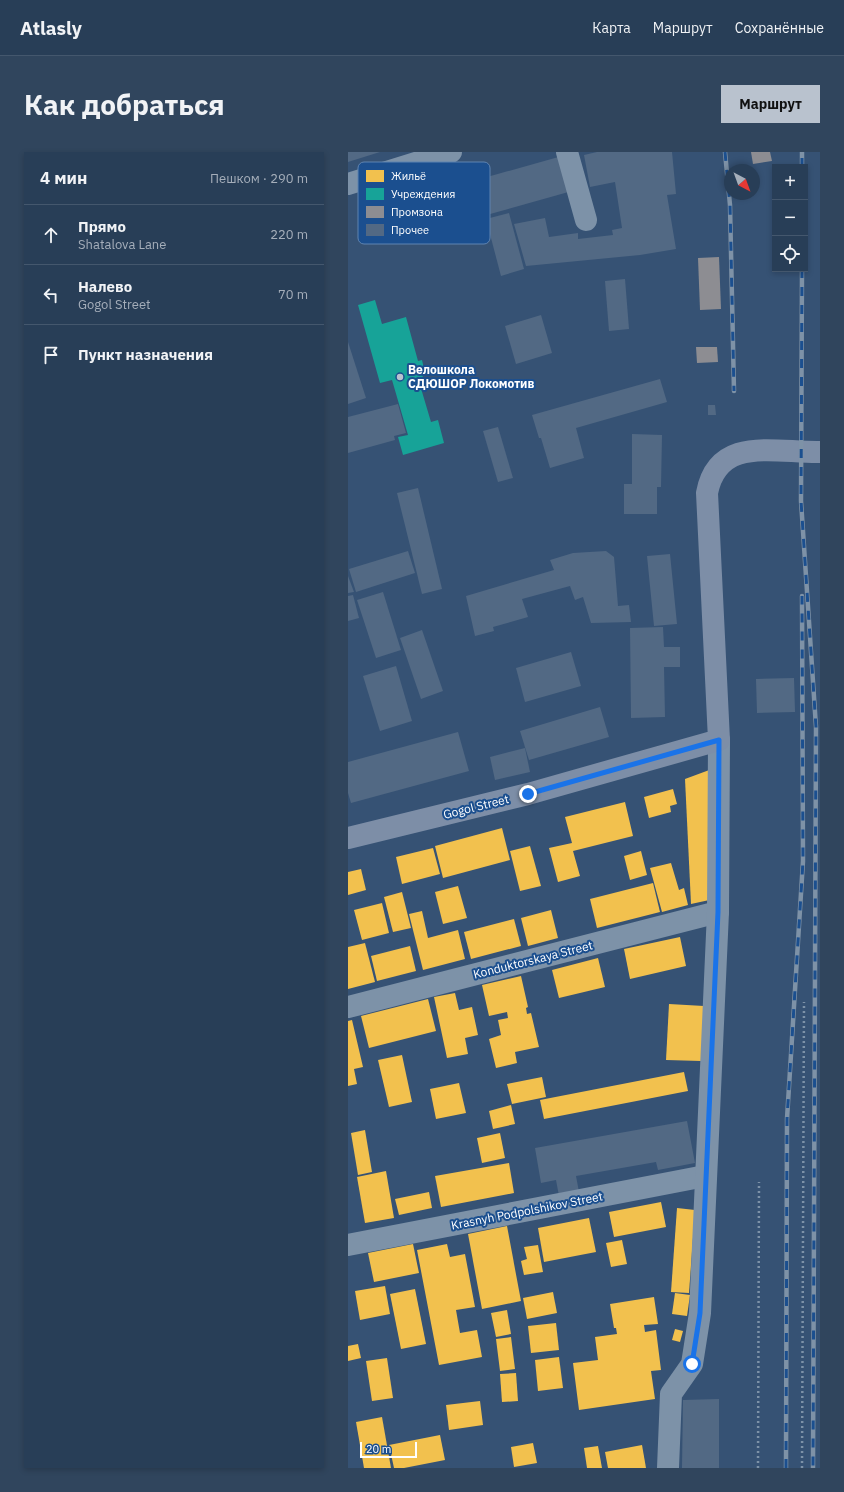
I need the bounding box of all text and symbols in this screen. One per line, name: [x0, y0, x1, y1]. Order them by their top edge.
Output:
text: Atlasly: [20, 16, 82, 40]
text: Карта: [592, 19, 631, 37]
text: Маршрут: [653, 19, 713, 37]
text: Сохранённые: [735, 19, 824, 37]
button: Маршрут: [721, 85, 820, 123]
text: Как добраться: [24, 86, 225, 123]
legend: [358, 162, 490, 244]
north arrow: [724, 164, 760, 200]
map controls: [772, 164, 808, 272]
button: +: [772, 164, 808, 200]
text: 4 мин: [40, 167, 87, 189]
text: Жильё: [391, 169, 426, 183]
text: Пешком · 290 m: [210, 170, 308, 187]
text: Учреждения: [391, 187, 455, 201]
button: −: [772, 200, 808, 236]
text: Промзона: [391, 205, 443, 219]
text: Прямо: [78, 217, 126, 236]
text: Прочее: [391, 223, 429, 237]
icon: ahead: [40, 224, 62, 246]
text: 220 m: [270, 226, 308, 243]
text: Shatalova Lane: [78, 236, 166, 253]
button: locate: [772, 236, 808, 272]
text: Налево: [78, 277, 132, 296]
icon: left: [40, 284, 62, 306]
text: 70 m: [278, 286, 308, 303]
text: Gogol Street: [78, 296, 151, 313]
icon: arrive: [40, 344, 62, 366]
text: Пункт назначения: [78, 345, 213, 364]
place label: Велошкола СДЮШОР Локомотив: [408, 362, 534, 391]
marker: Велошкола СДЮШОР Локомотив: [395, 372, 405, 382]
route end: [519, 785, 537, 803]
street label: Gogol Street: [442, 791, 510, 822]
street label: Konduktorskaya Street: [472, 937, 594, 982]
street label: Krasnyh Podpolshikov Street: [450, 1188, 604, 1233]
route start: [683, 1355, 701, 1373]
scale bar: [360, 1440, 417, 1459]
text: 20 m: [366, 1442, 391, 1456]

